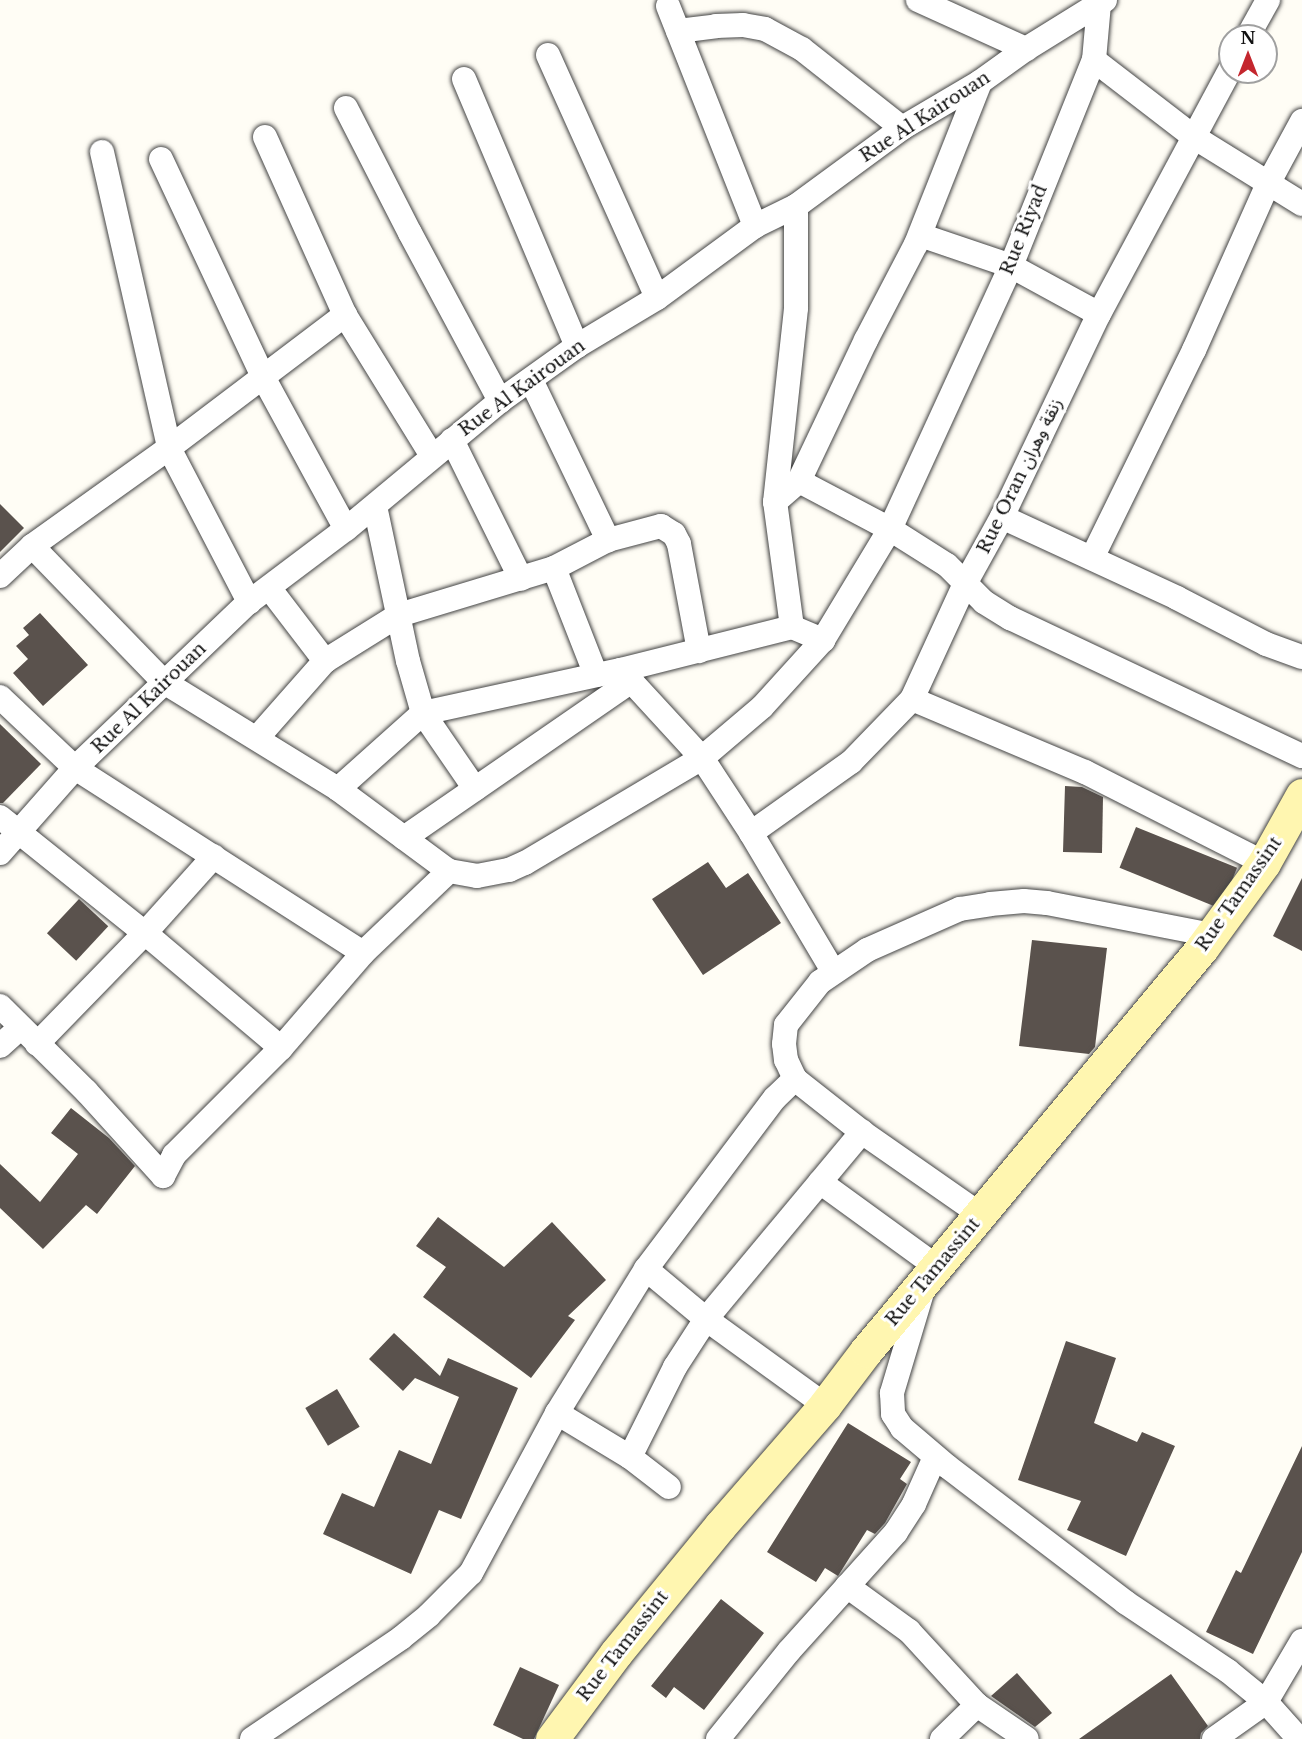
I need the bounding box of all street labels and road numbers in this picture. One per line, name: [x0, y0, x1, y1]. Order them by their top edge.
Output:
street label: Rue Al Kairouan: [856, 67, 994, 167]
street label: Rue Riyad: [996, 182, 1052, 278]
street label: Rue Al Kairouan: [454, 335, 590, 441]
street label: Rue Oran زنقة وهران: [973, 395, 1067, 557]
street label: Rue Al Kairouan: [87, 638, 211, 758]
street label: Rue Tamassint: [1191, 832, 1287, 956]
street label: Rue Tamassint: [881, 1213, 985, 1331]
street label: Rue Tamassint: [573, 1586, 673, 1706]

